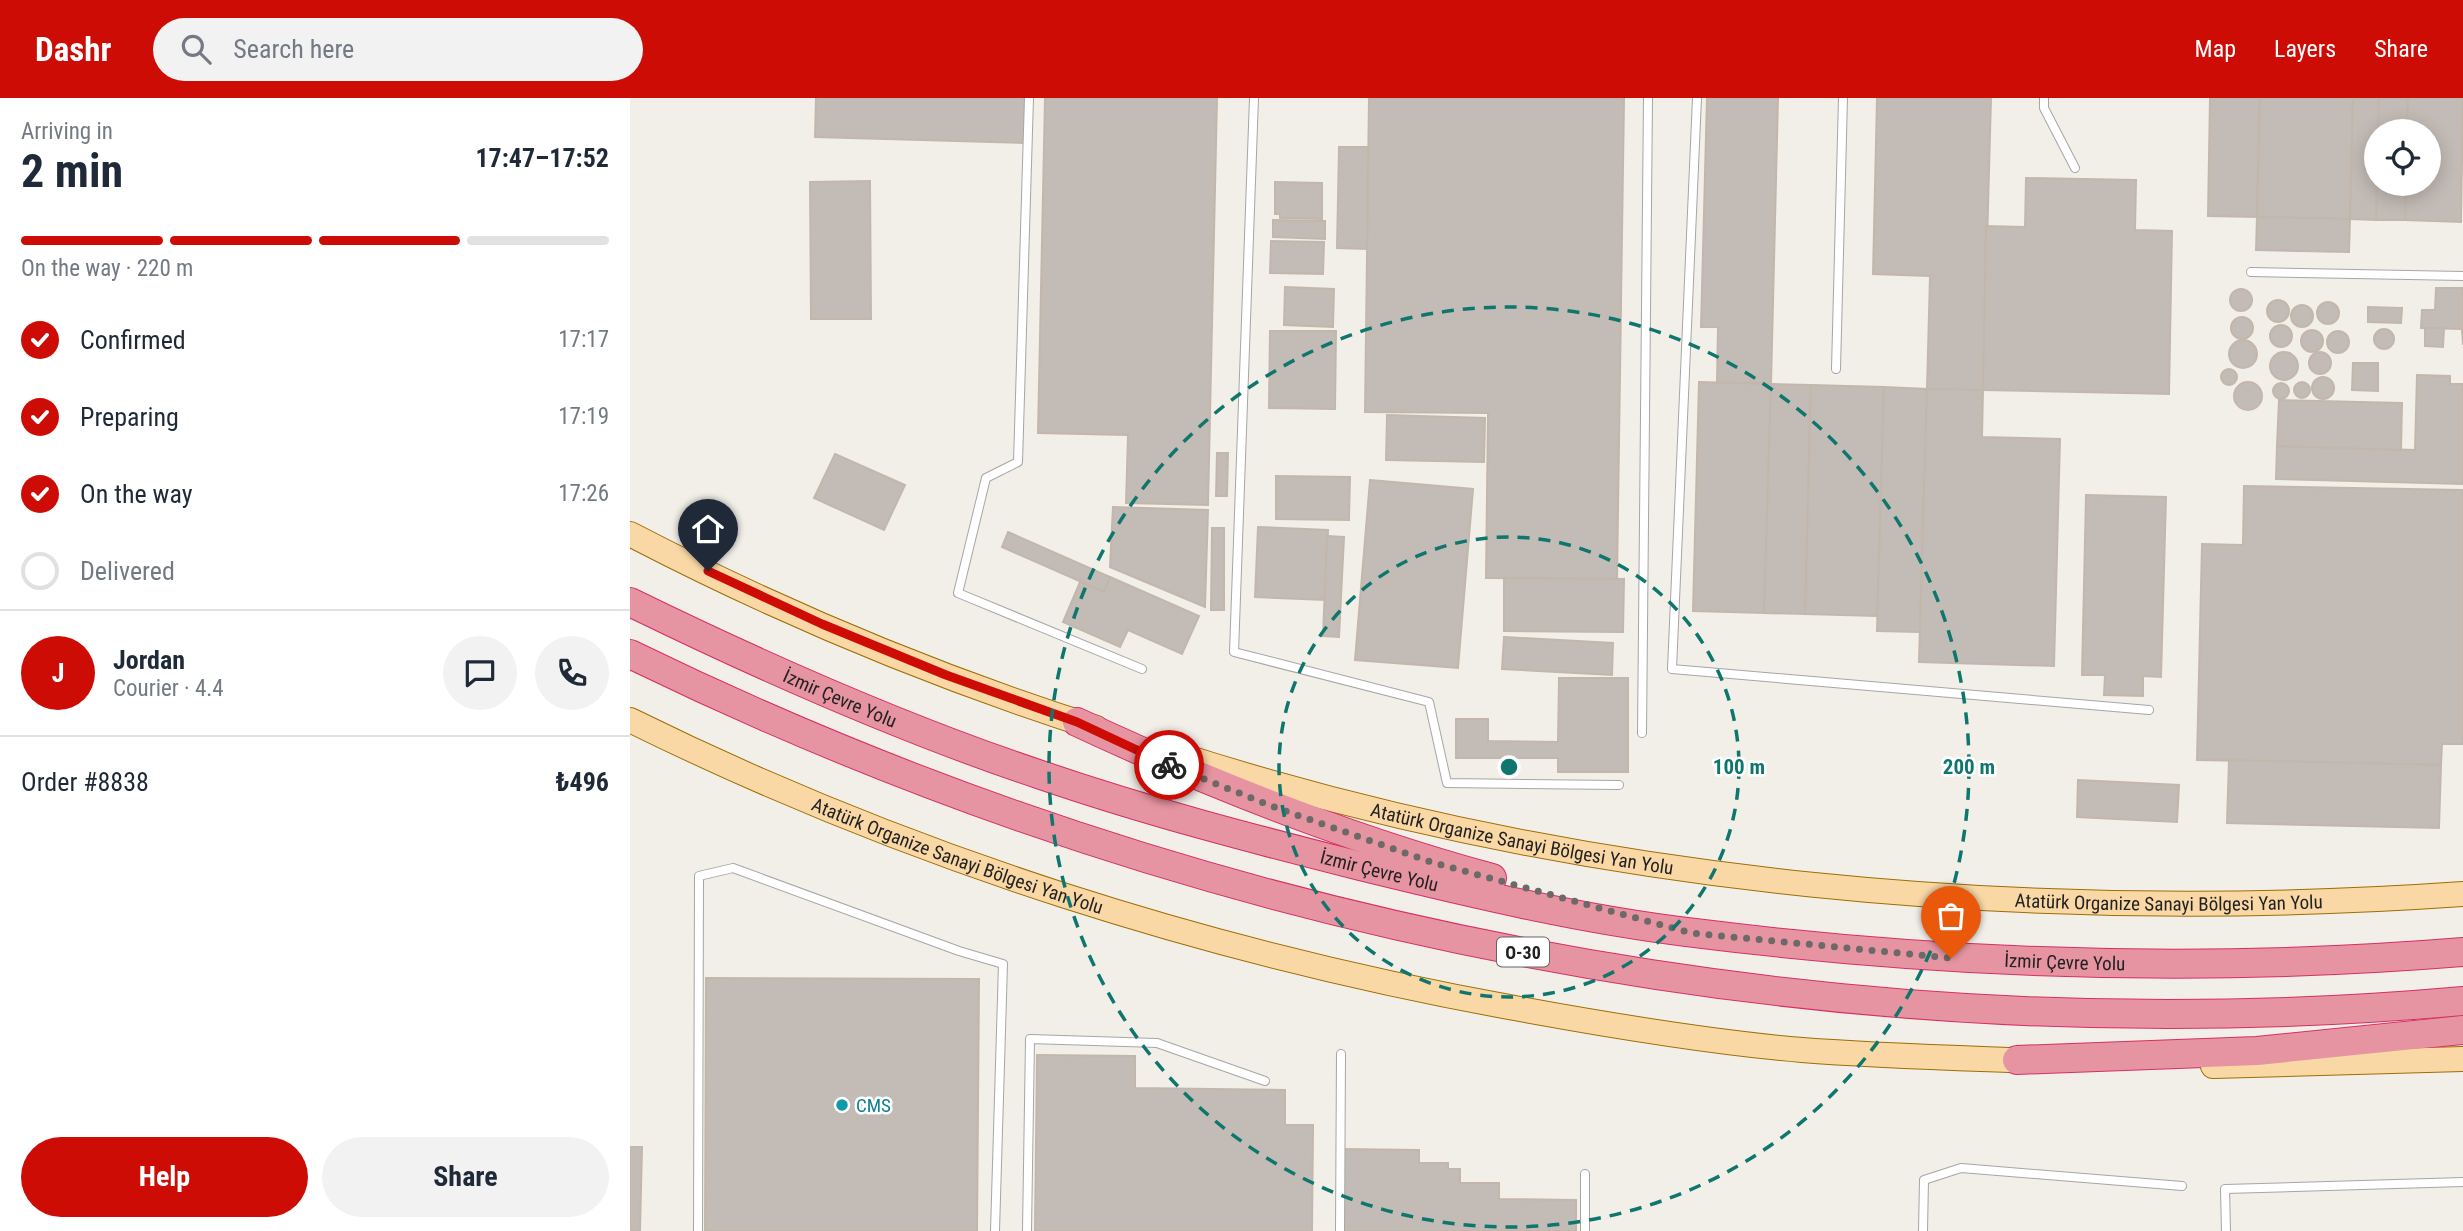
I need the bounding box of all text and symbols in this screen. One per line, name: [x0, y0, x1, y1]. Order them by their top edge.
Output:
search box: [153, 18, 643, 81]
text: Dashr: [35, 30, 111, 69]
icon: search: [177, 30, 215, 68]
text: Search here: [233, 34, 354, 64]
text: Map: [2195, 35, 2236, 63]
text: Layers: [2274, 35, 2336, 63]
text: Share: [2374, 35, 2428, 63]
text: Arriving in: [21, 118, 113, 145]
map controls: [2364, 119, 2441, 196]
button: locate: [2364, 119, 2441, 196]
text: 17:47–17:52: [475, 143, 609, 173]
text: 2 min: [21, 144, 123, 198]
text: On the way · 220 m: [21, 255, 193, 282]
icon: check: [21, 321, 59, 359]
text: Confirmed: [80, 325, 186, 355]
text: 17:17: [558, 326, 609, 353]
icon: check: [21, 398, 59, 436]
text: Preparing: [80, 402, 179, 432]
text: 17:19: [558, 403, 609, 430]
icon: check: [21, 475, 59, 513]
text: On the way: [80, 479, 193, 509]
text: 17:26: [558, 480, 609, 507]
pin: [678, 499, 738, 571]
icon: home: [689, 510, 727, 548]
text: Delivered: [80, 556, 175, 586]
button: chat: [443, 636, 517, 710]
button: phone: [535, 636, 609, 710]
text: Jordan: [113, 645, 185, 675]
text: J: [52, 658, 64, 688]
street label: İzmir Çevre Yolu: [780, 664, 900, 732]
text: Courier · 4.4: [113, 675, 224, 702]
courier: [1134, 730, 1204, 800]
icon: bike: [1150, 746, 1188, 784]
centre of rings: [1497, 755, 1521, 779]
text: 100 m: [1713, 755, 1765, 779]
text: 200 m: [1943, 755, 1995, 779]
text: Order #8838: [21, 767, 149, 797]
text: ₺496: [556, 767, 609, 797]
street label: Atatürk Organize Sanayi Bölgesi Yan Yolu: [809, 792, 1106, 919]
street label: Atatürk Organize Sanayi Bölgesi Yan Yolu: [1368, 798, 1675, 879]
street label: İzmir Çevre Yolu: [1318, 845, 1441, 896]
pin: [1921, 886, 1981, 958]
street label: Atatürk Organize Sanayi Bölgesi Yan Yolu: [2014, 888, 2323, 915]
icon: bag: [1932, 897, 1970, 935]
road number: O-30: [1497, 938, 1549, 966]
street label: İzmir Çevre Yolu: [2004, 948, 2125, 975]
place label: CMS: [856, 1094, 891, 1117]
marker: CMS: [834, 1097, 850, 1113]
button: Help: [21, 1137, 308, 1217]
button: Share: [322, 1137, 609, 1217]

